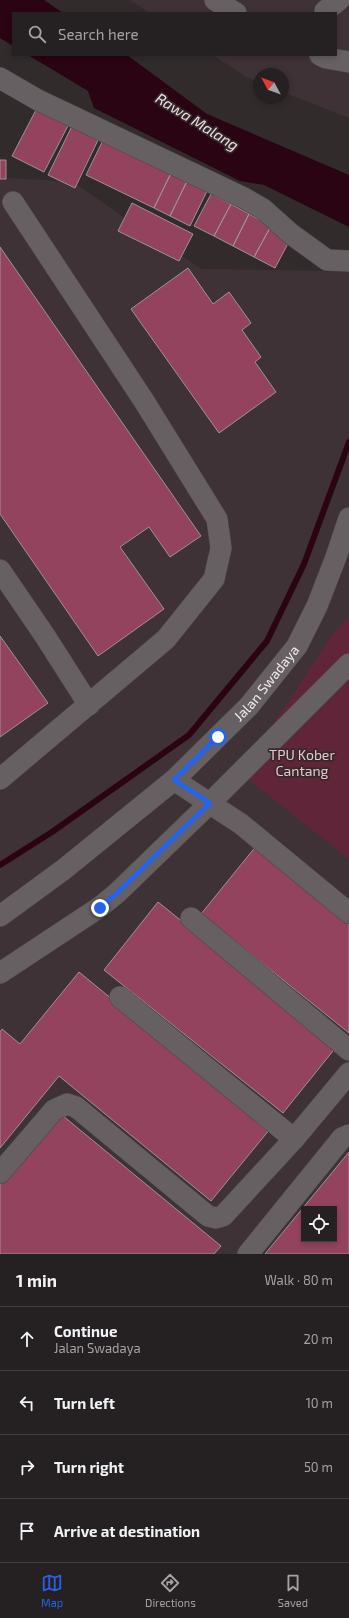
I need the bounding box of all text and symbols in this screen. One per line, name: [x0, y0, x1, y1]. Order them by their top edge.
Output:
search box: [12, 12, 337, 56]
icon: search: [26, 23, 48, 45]
text: Search here: [58, 25, 139, 43]
north arrow: [253, 68, 289, 104]
water label: Rawa Malang: [153, 88, 242, 154]
street label: Jalan Swadaya: [230, 642, 302, 724]
route start: [209, 728, 227, 746]
park label: TPU Kober Cantang: [269, 746, 335, 779]
route end: [91, 899, 109, 917]
map controls: [301, 1206, 337, 1242]
button: locate: [301, 1206, 337, 1242]
text: 1 min: [16, 1270, 57, 1290]
text: Walk · 80 m: [264, 1272, 333, 1288]
text: Continue: [54, 1322, 117, 1340]
icon: ahead: [16, 1328, 38, 1350]
text: 20 m: [304, 1331, 333, 1347]
text: Jalan Swadaya: [54, 1340, 141, 1356]
icon: left: [16, 1392, 38, 1414]
text: Turn left: [54, 1394, 115, 1412]
text: 10 m: [306, 1395, 333, 1411]
icon: right: [16, 1456, 38, 1478]
text: Turn right: [54, 1458, 124, 1476]
text: 50 m: [304, 1459, 333, 1475]
icon: arrive: [16, 1520, 38, 1542]
text: Arrive at destination: [54, 1522, 200, 1540]
tab: Map: [41, 1572, 63, 1609]
tab: Directions: [145, 1572, 196, 1609]
tab: Saved: [278, 1572, 308, 1609]

